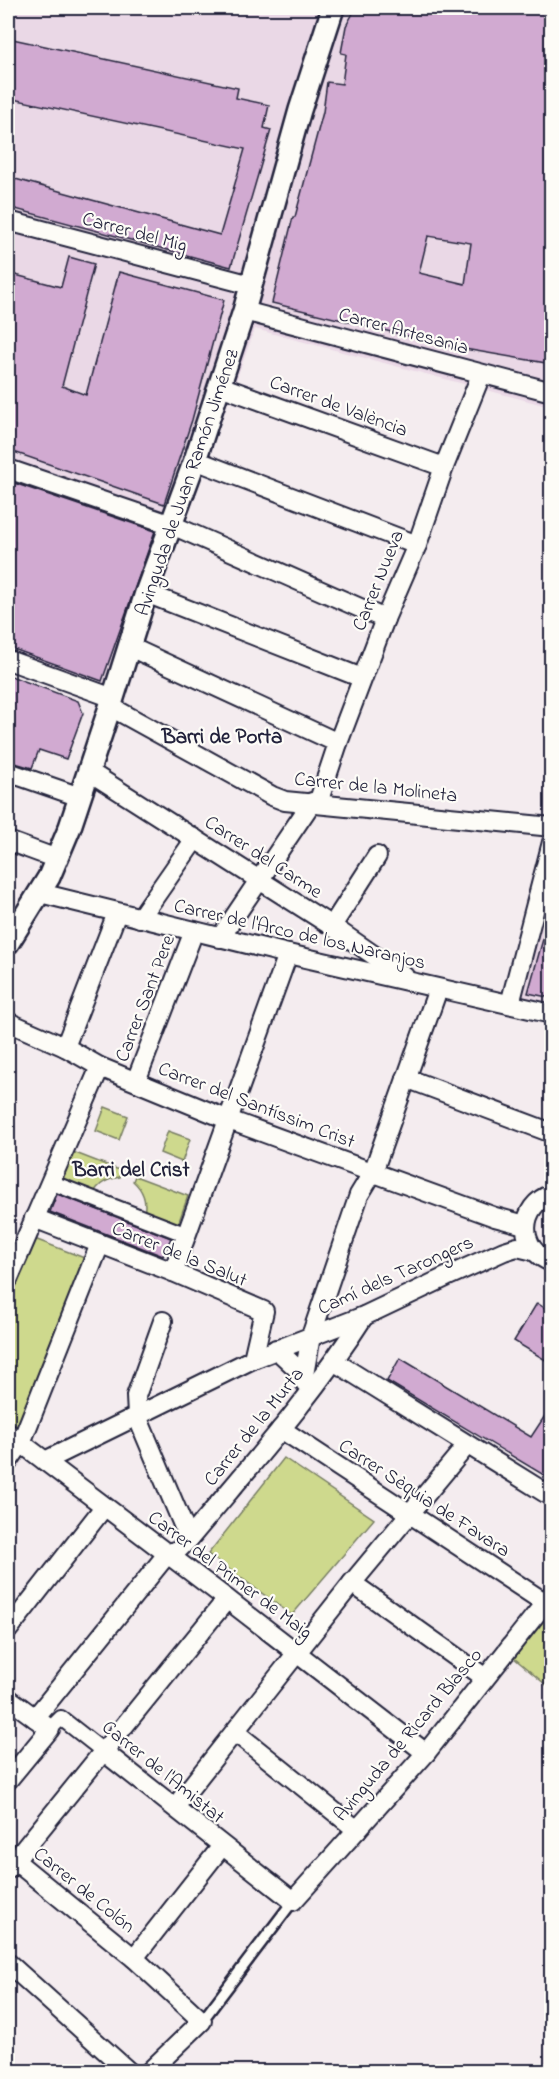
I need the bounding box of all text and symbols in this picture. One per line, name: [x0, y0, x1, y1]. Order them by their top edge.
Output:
street label: Carrer del Mig: [78, 205, 190, 262]
street label: Carrer Artesania: [335, 301, 472, 364]
street label: Avinguda de Juan Ramón Jiménez: [129, 345, 249, 621]
street label: Carrer de València: [265, 369, 411, 446]
street label: Carrer Nueva: [346, 526, 413, 636]
district label: Barri de Porta: [161, 723, 282, 753]
street label: Carrer de la Molineta: [293, 765, 459, 811]
street label: Carrer del Carme: [198, 809, 327, 907]
street label: Carrer de l'Arco de los Naranjos: [171, 892, 428, 979]
street label: Carrer Sant Pere: [109, 931, 184, 1067]
street label: Carrer del Santíssim Crist: [153, 1055, 359, 1157]
district label: Barri del Crist: [71, 1156, 190, 1186]
street label: Carrer de la Salut: [107, 1215, 251, 1296]
street label: Camí dels Tarongers: [314, 1229, 479, 1325]
street label: Carrer de la Murta: [198, 1362, 312, 1493]
street label: Carrer Sèquia de Favara: [332, 1433, 515, 1566]
street label: Carrer del Primer de Maig: [141, 1504, 318, 1648]
street label: Avinguda de Ricard Blasco: [327, 1642, 491, 1829]
street label: Carrer de l'Amistat: [95, 1714, 230, 1832]
street label: Carrer de Colón: [26, 1841, 141, 1941]

